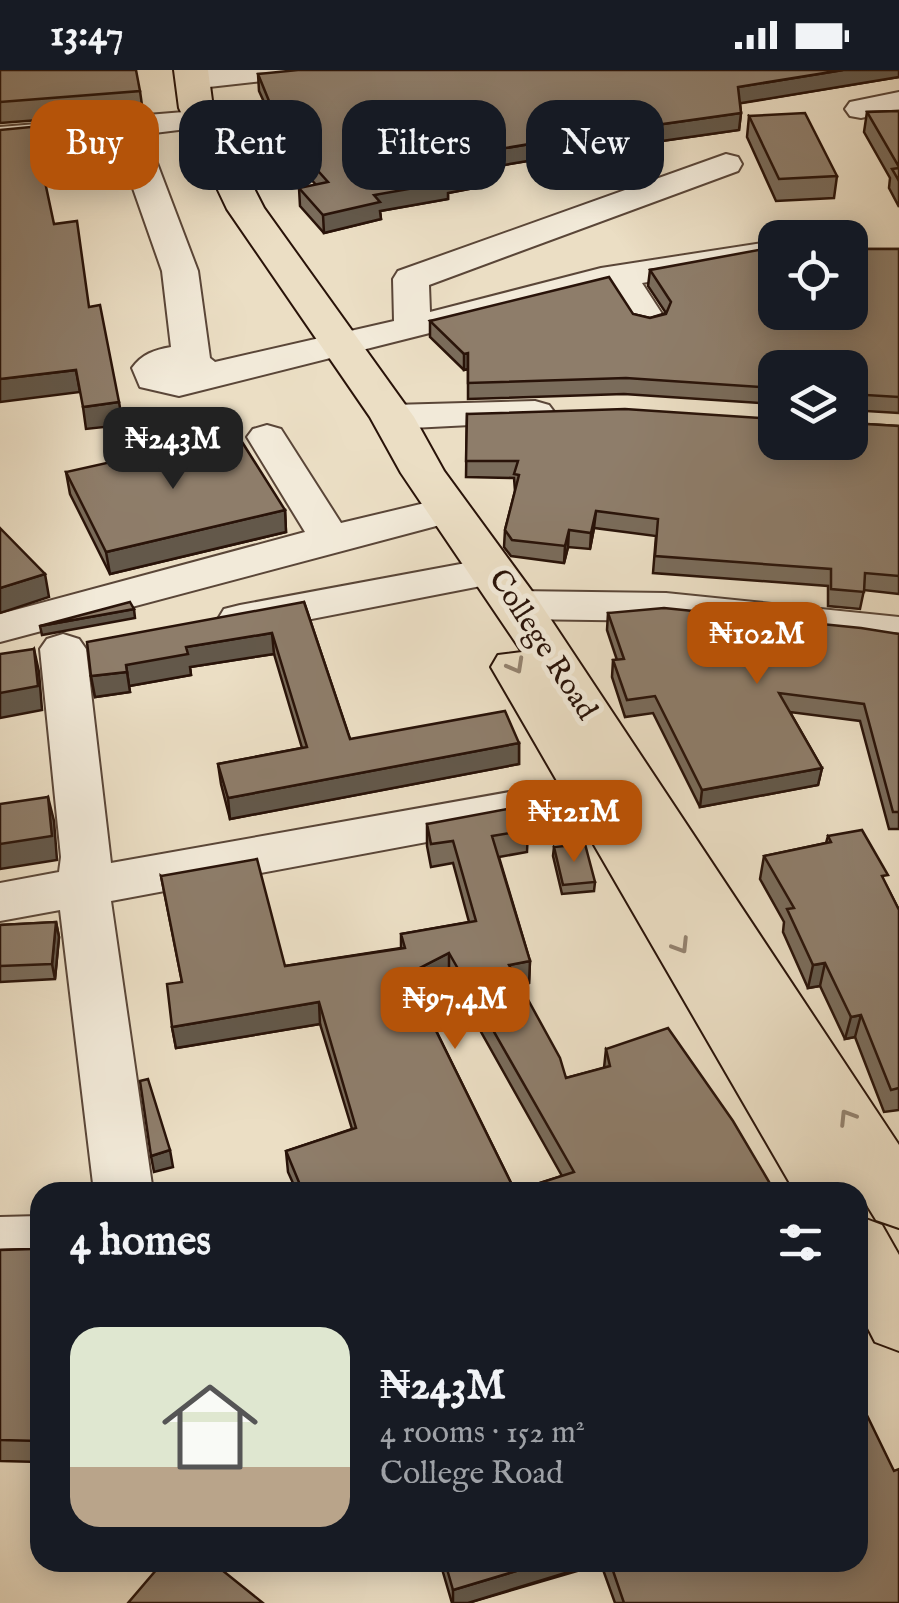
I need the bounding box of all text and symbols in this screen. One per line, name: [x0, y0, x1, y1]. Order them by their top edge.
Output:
text: 13:47: [50, 11, 124, 59]
chip: Buy: [30, 100, 159, 190]
chip: Rent: [179, 100, 322, 190]
chip: Filters: [342, 100, 506, 190]
chip: New: [526, 100, 664, 190]
map controls: [758, 220, 868, 460]
button: locate: [758, 220, 868, 330]
button: layers: [758, 350, 868, 460]
pin: ₦243M: [103, 407, 243, 492]
text: ₦243M: [125, 419, 221, 460]
street label: College Road: [479, 563, 605, 728]
pin: ₦102M: [687, 602, 827, 687]
text: ₦102M: [709, 614, 805, 655]
one-way arrow: [504, 655, 523, 673]
pin: ₦121M: [504, 780, 644, 865]
text: ₦121M: [528, 792, 620, 833]
one-way arrow: [669, 935, 688, 953]
pin: ₦97.4M: [374, 967, 536, 1052]
text: ₦97.4M: [403, 979, 507, 1020]
one-way arrow: [841, 1110, 860, 1128]
icon: filters: [773, 1215, 828, 1270]
text: 4 homes: [70, 1216, 211, 1269]
text: ₦243M: [380, 1360, 506, 1413]
icon: home: [150, 1367, 270, 1487]
text: 4 rooms · 152 m²: [380, 1413, 585, 1454]
text: College Road: [380, 1454, 563, 1495]

